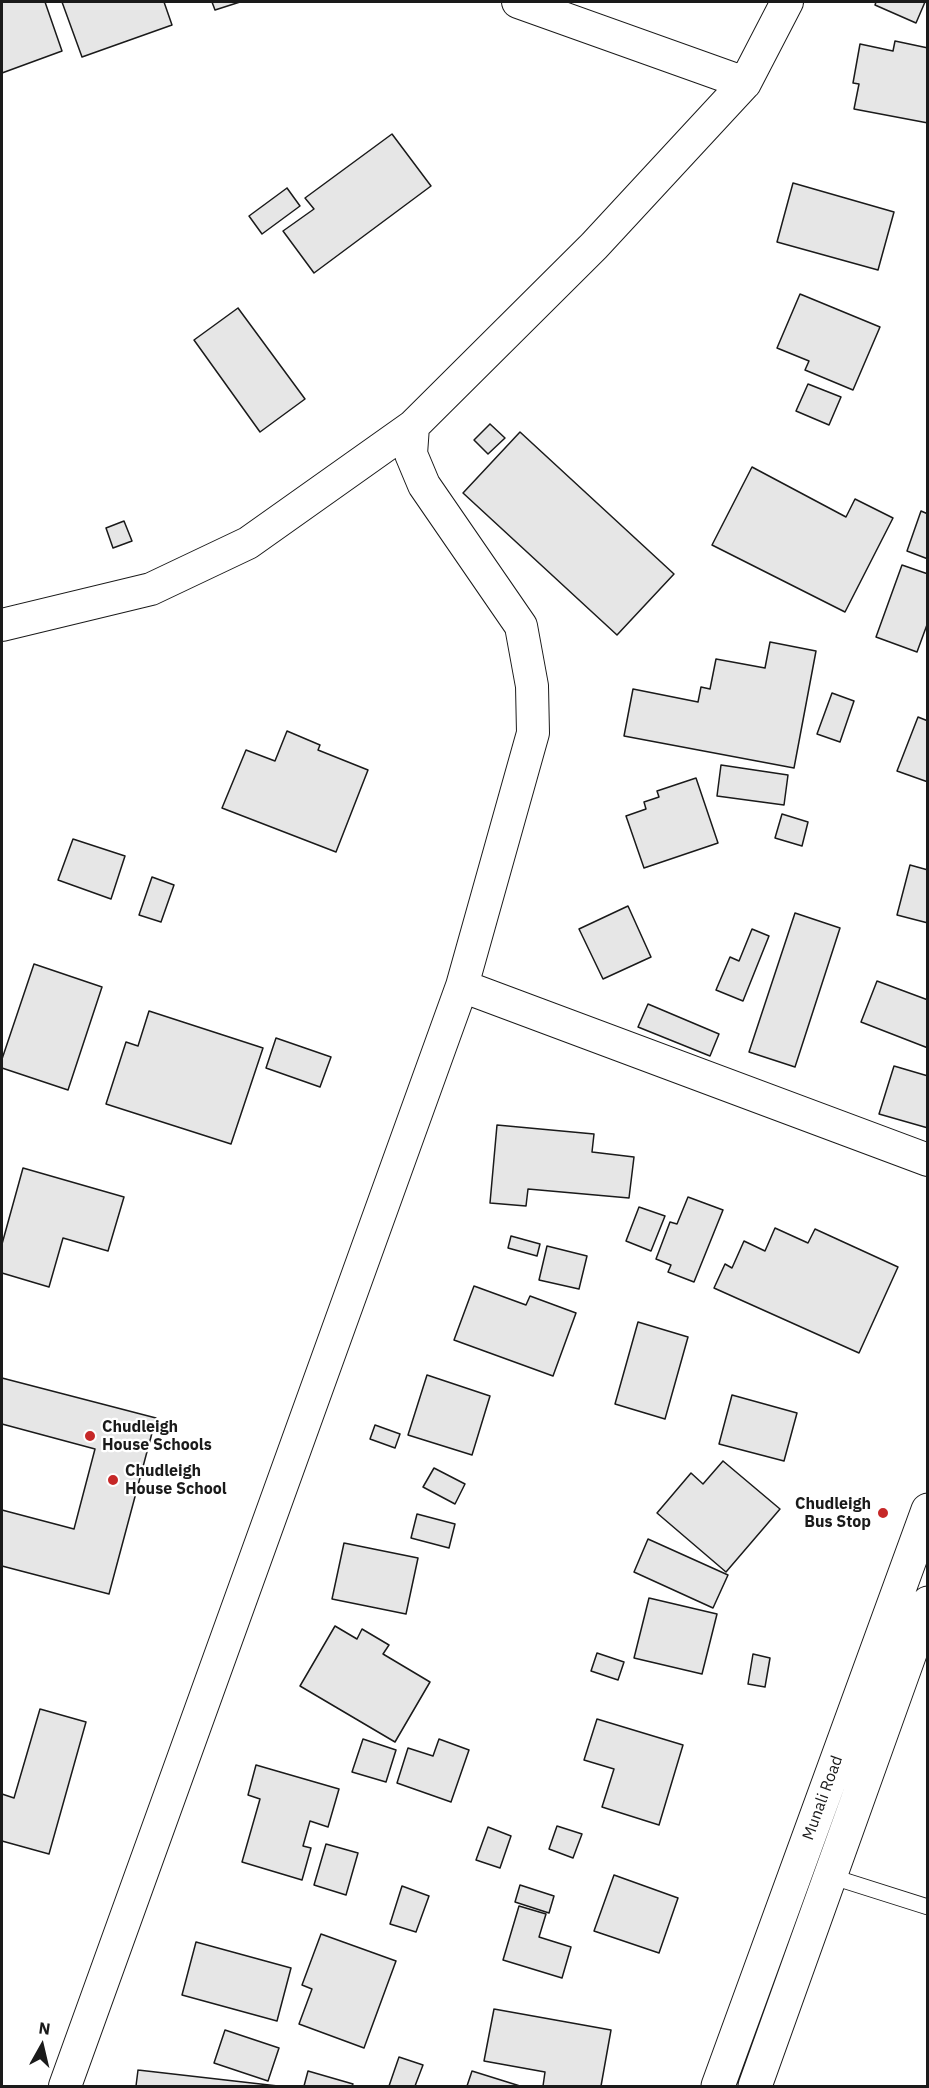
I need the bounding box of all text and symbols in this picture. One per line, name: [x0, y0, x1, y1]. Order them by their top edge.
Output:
place label: Chudleigh House Schools: [102, 1417, 212, 1455]
marker: Chudleigh House Schools: [83, 1429, 97, 1443]
place label: Chudleigh House School: [125, 1461, 227, 1499]
marker: Chudleigh House School: [106, 1473, 120, 1487]
place label: Chudleigh Bus Stop: [795, 1494, 871, 1532]
marker: Chudleigh Bus Stop: [876, 1506, 890, 1520]
street label: Munali Road: [799, 1753, 847, 1843]
north arrow: [12, 2016, 72, 2076]
text: N: [37, 2017, 52, 2039]

